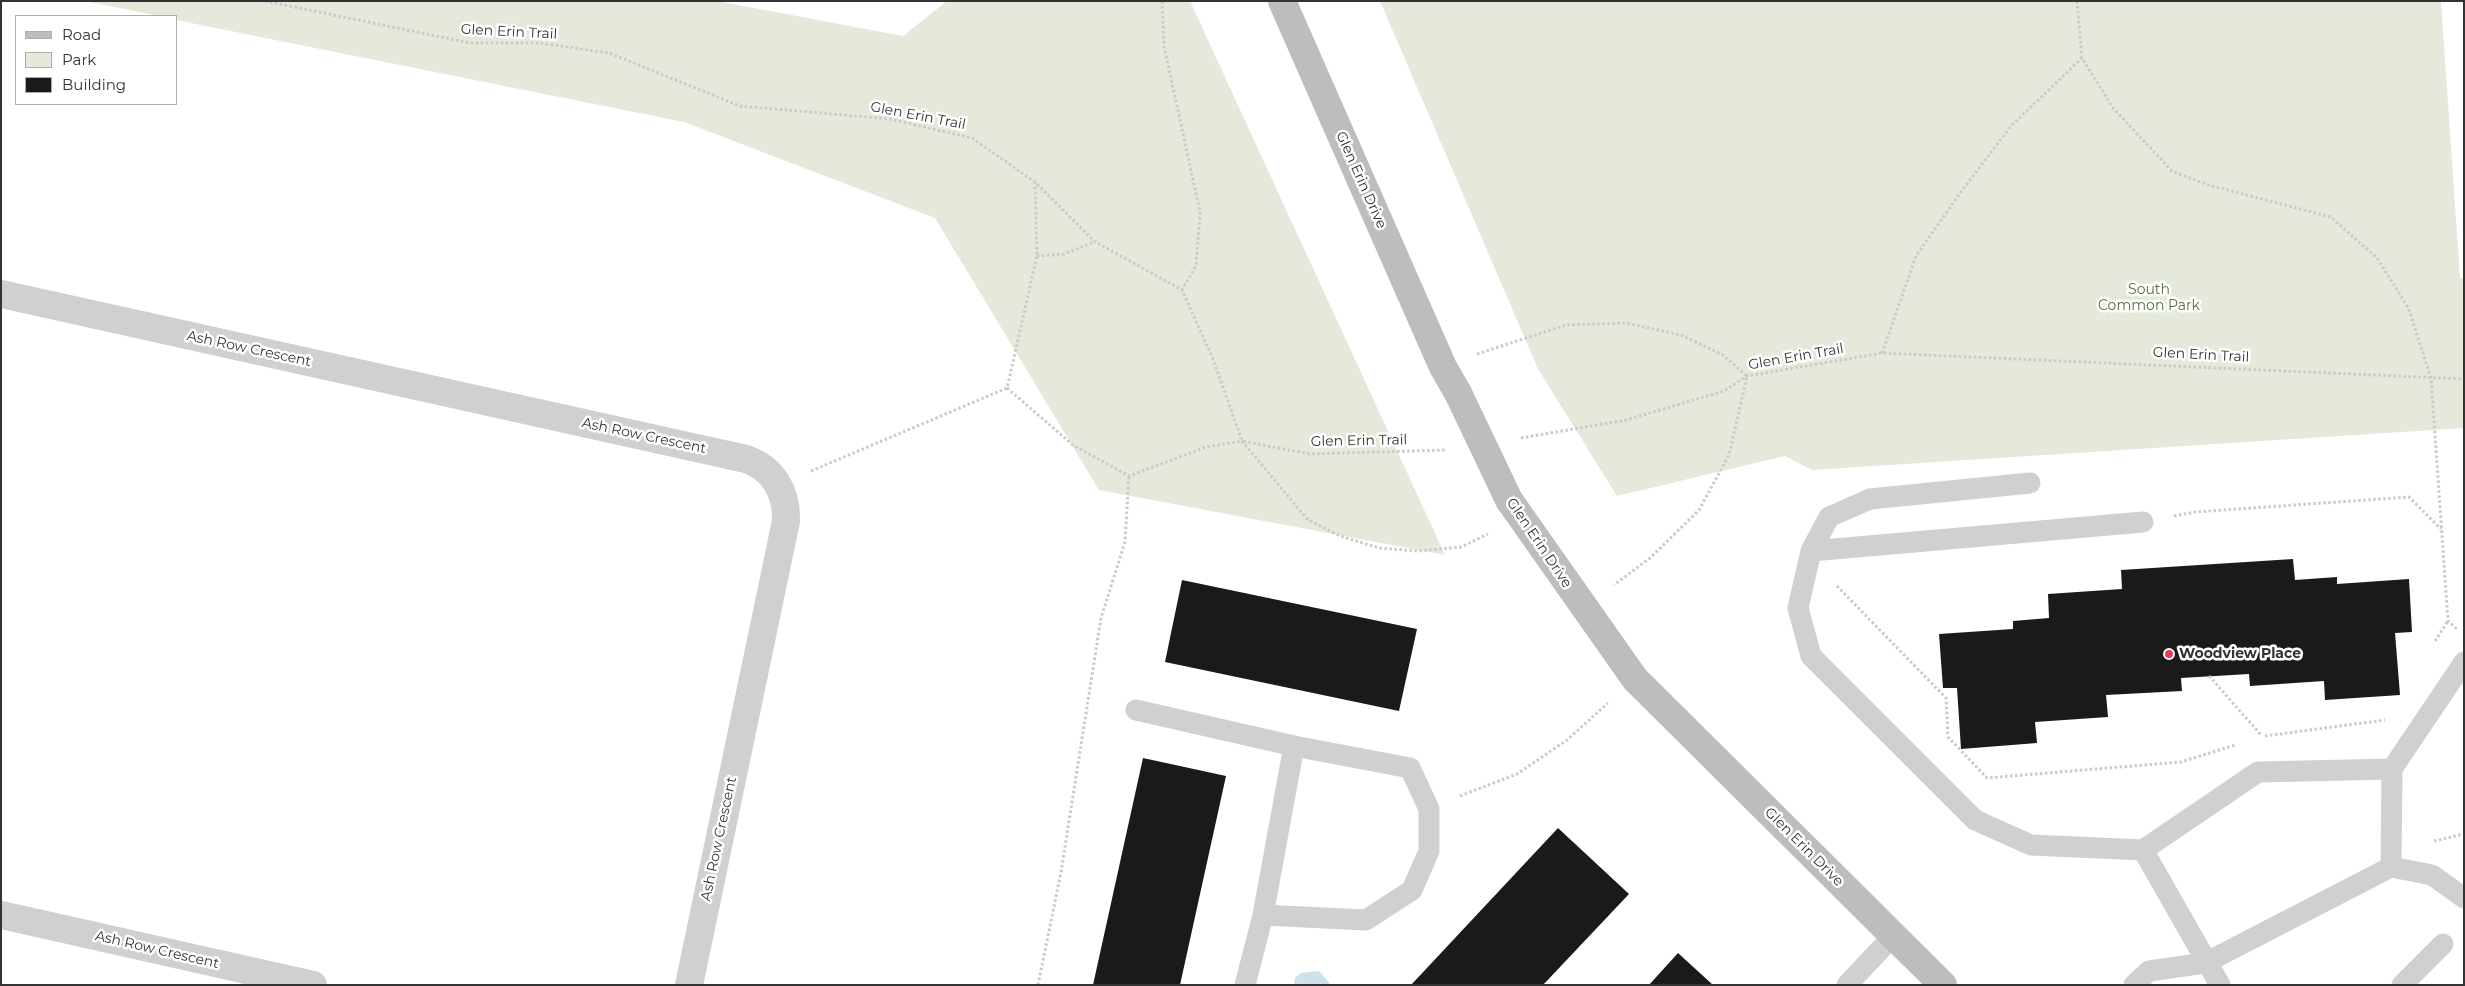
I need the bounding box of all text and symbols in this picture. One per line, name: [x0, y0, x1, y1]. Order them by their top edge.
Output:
legend: [15, 15, 178, 105]
street label: Glen Erin Trail: [460, 21, 558, 43]
text: Road: [62, 25, 101, 44]
text: Park: [62, 50, 96, 69]
text: Building: [62, 75, 126, 94]
street label: Glen Erin Trail: [869, 99, 967, 133]
street label: Glen Erin Drive: [1332, 129, 1390, 231]
park label: South Common Park: [2098, 282, 2200, 314]
street label: Ash Row Crescent: [185, 328, 313, 370]
street label: Glen Erin Trail: [1747, 340, 1845, 374]
street label: Glen Erin Trail: [2152, 344, 2250, 366]
street label: Ash Row Crescent: [580, 415, 708, 457]
street label: Glen Erin Trail: [1311, 432, 1407, 450]
street label: Glen Erin Drive: [1503, 495, 1575, 591]
place label: Woodview Place: [2179, 646, 2301, 662]
marker: Woodview Place: [2163, 648, 2175, 660]
street label: Ash Row Crescent: [698, 775, 740, 903]
street label: Glen Erin Drive: [1761, 804, 1847, 890]
street label: Ash Row Crescent: [93, 928, 221, 972]

